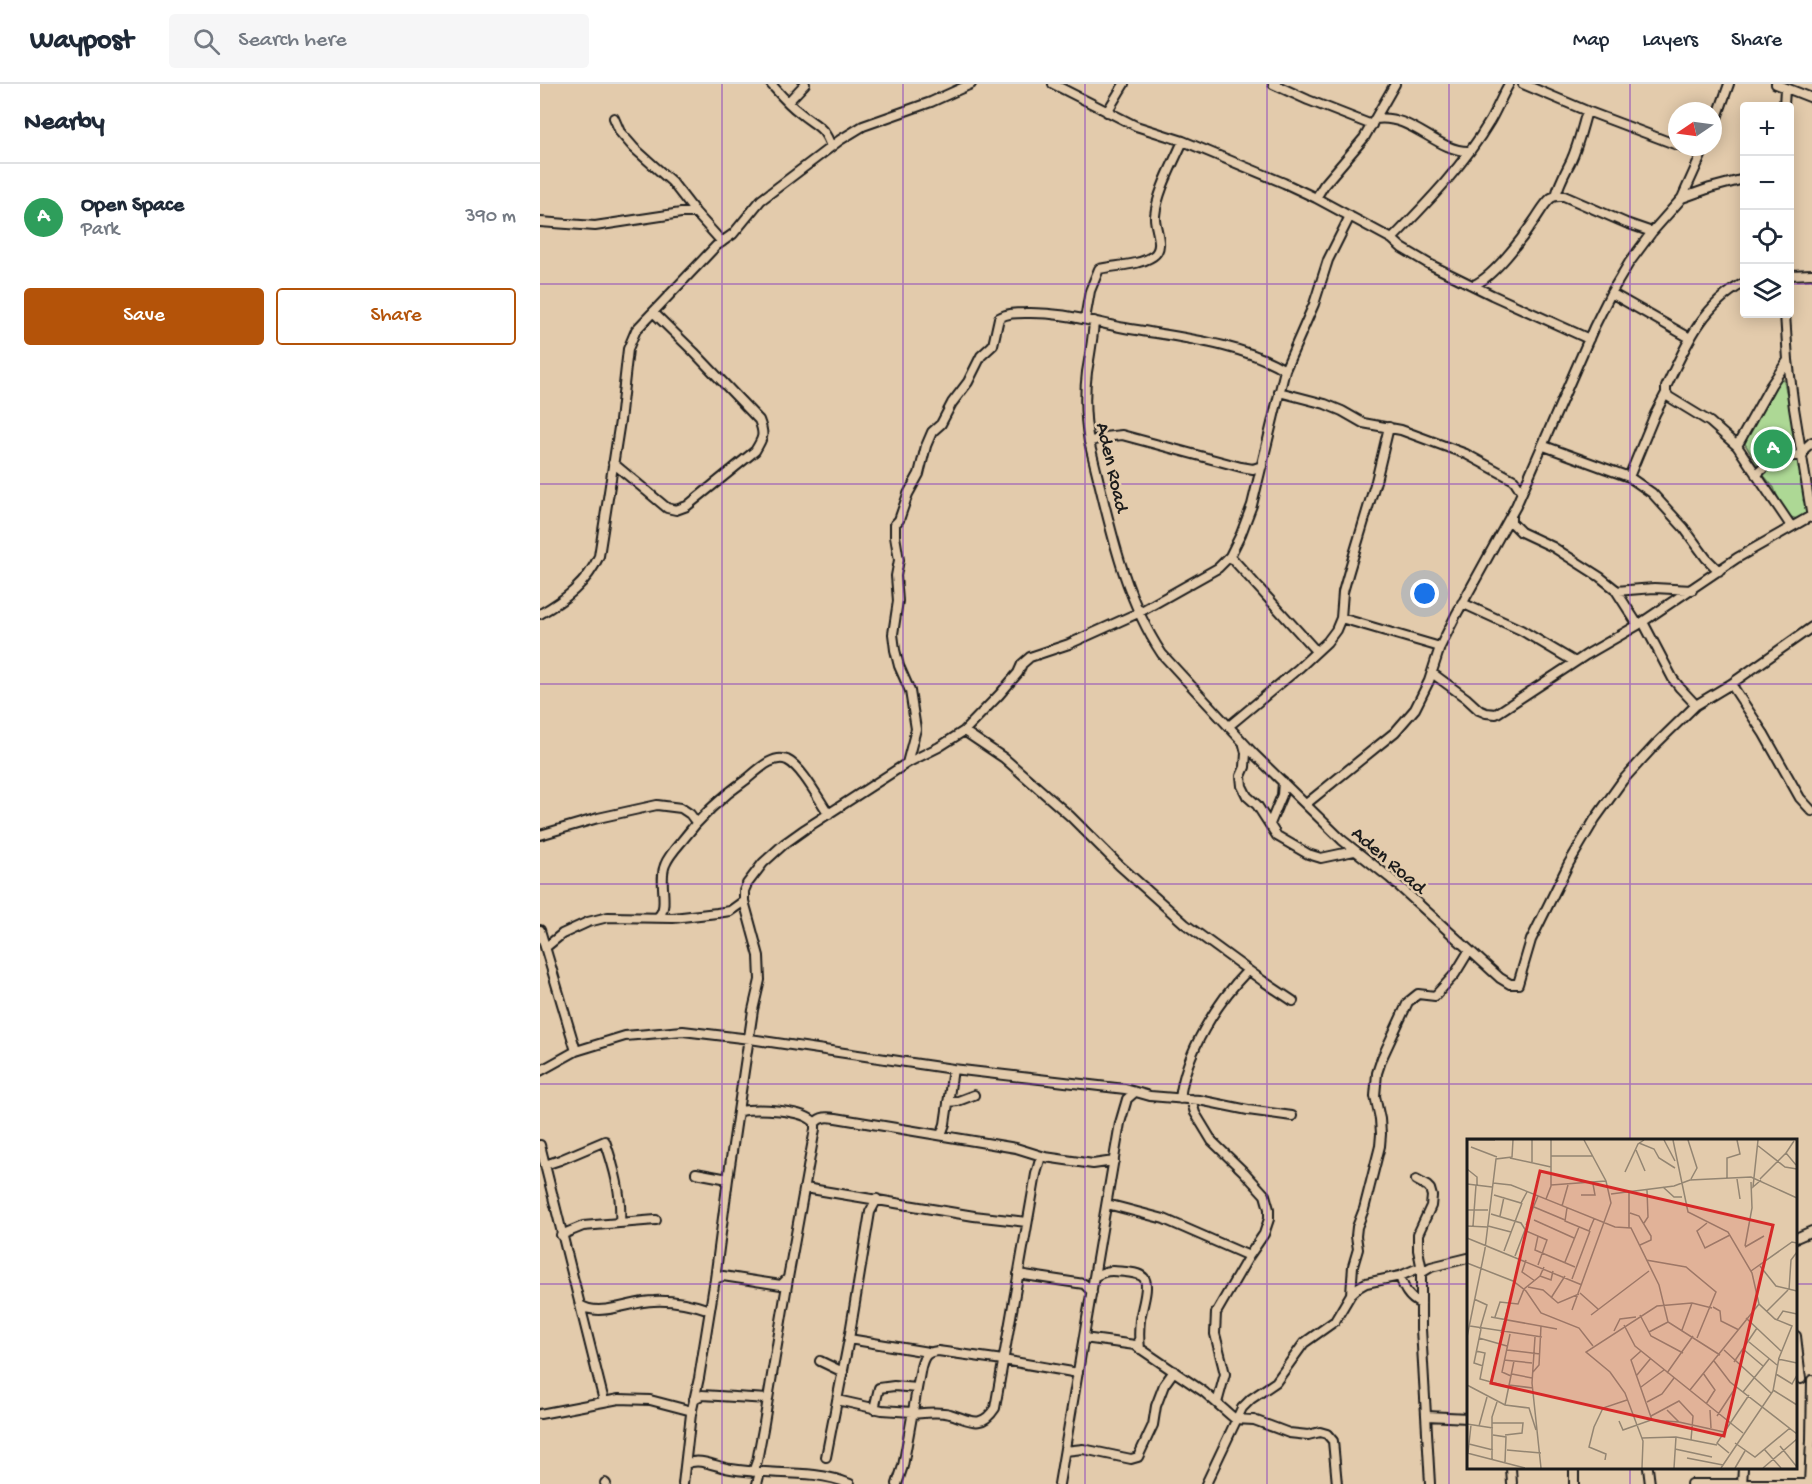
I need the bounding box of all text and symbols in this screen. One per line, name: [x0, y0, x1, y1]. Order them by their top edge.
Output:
search box: [169, 14, 589, 68]
text: Waypost: [30, 25, 133, 58]
icon: search: [190, 25, 223, 58]
text: Search here: [238, 28, 347, 54]
text: Map: [1573, 29, 1609, 54]
text: Layers: [1642, 29, 1698, 54]
text: Share: [1731, 29, 1782, 54]
north arrow: [1668, 102, 1722, 156]
map controls: [1740, 102, 1794, 318]
button: +: [1740, 102, 1794, 156]
text: Nearby: [24, 108, 105, 139]
button: −: [1740, 156, 1794, 210]
text: Open Space: [81, 193, 184, 219]
text: A: [38, 206, 49, 229]
text: 390 m: [465, 206, 516, 229]
button: locate: [1740, 210, 1794, 264]
text: Park: [81, 219, 119, 242]
button: layers: [1740, 264, 1794, 318]
button: Save: [24, 288, 264, 345]
button: Share: [276, 288, 516, 345]
street label: Aden Road: [1089, 420, 1133, 517]
pin: A: [1754, 426, 1792, 472]
your location: [1410, 579, 1439, 608]
street label: Aden Road: [1346, 823, 1432, 902]
inset map: [1467, 1139, 1797, 1469]

